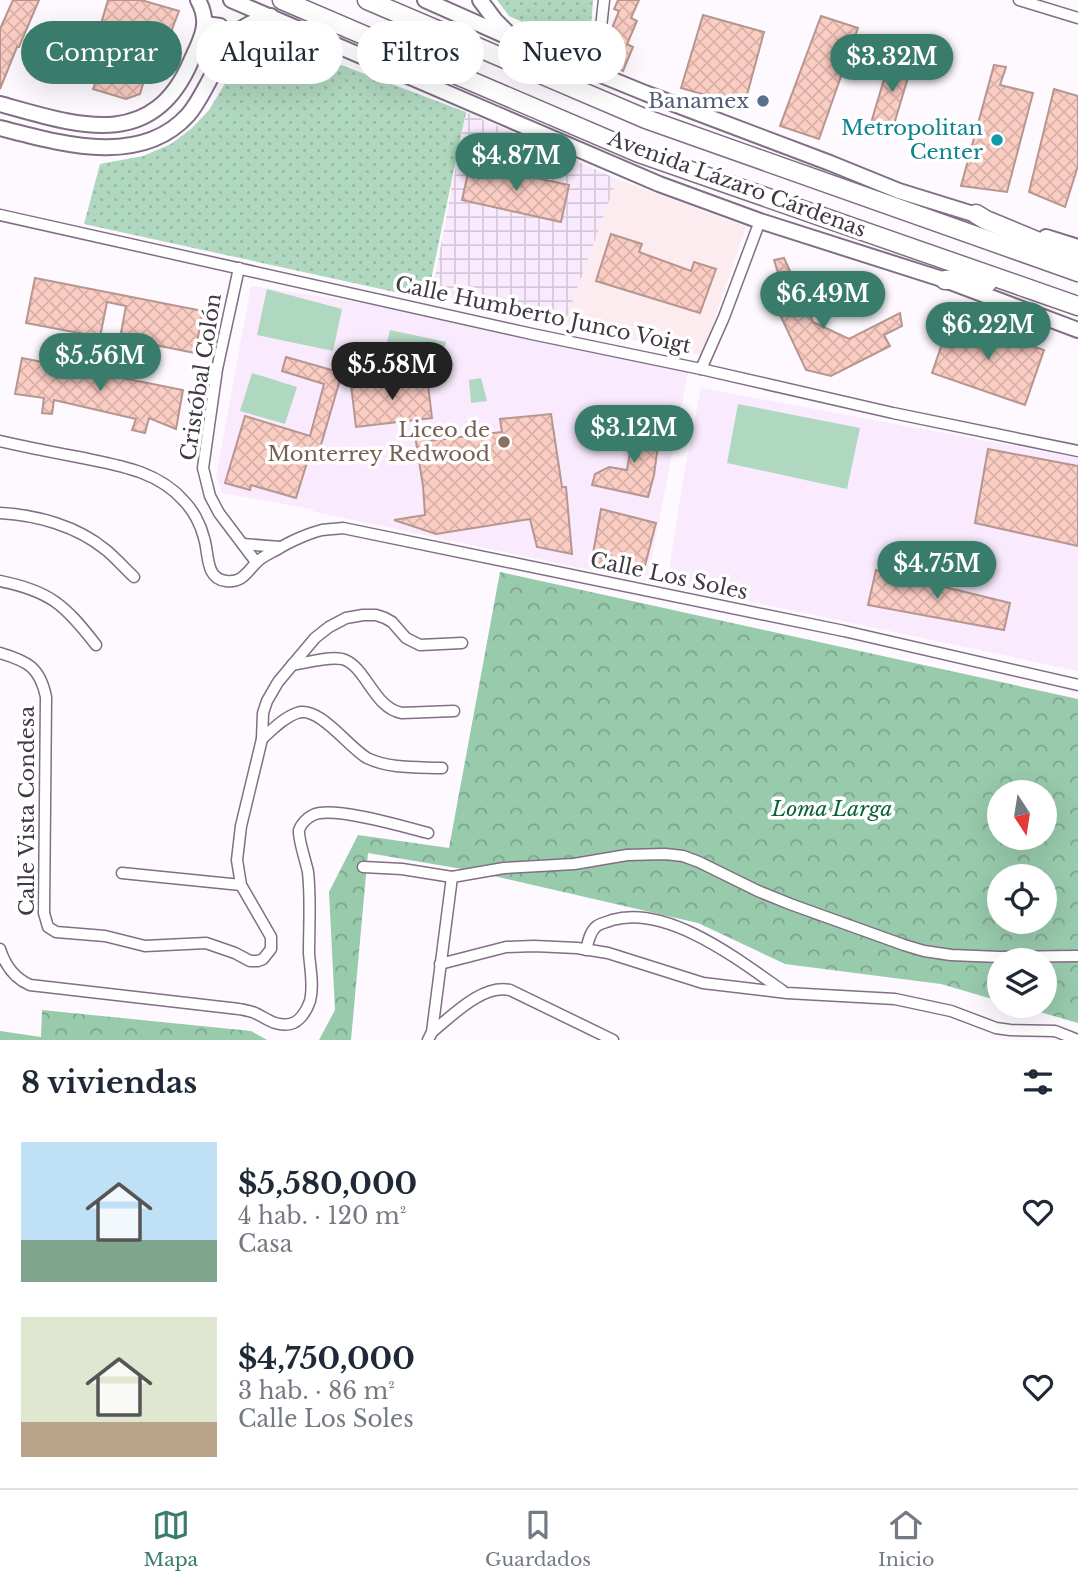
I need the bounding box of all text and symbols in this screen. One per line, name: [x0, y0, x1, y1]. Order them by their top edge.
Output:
chip: Comprar: [21, 21, 182, 84]
chip: Alquilar: [196, 21, 343, 84]
chip: Filtros: [357, 21, 484, 84]
chip: Nuevo: [498, 21, 626, 84]
pin: $3.32M: [835, 34, 949, 94]
text: $3.32M: [846, 43, 938, 71]
place label: Banamex: [648, 88, 749, 114]
marker: Banamex: [755, 93, 771, 109]
place label: Metropolitan Center: [841, 115, 983, 165]
street label: Avenida Lázaro Cárdenas: [604, 125, 870, 243]
marker: Metropolitan Center: [989, 132, 1005, 148]
pin: $4.87M: [459, 134, 573, 193]
text: $4.87M: [471, 142, 561, 170]
street label: Calle Humberto Junco Voigt: [393, 271, 693, 359]
pin: $6.49M: [766, 272, 880, 331]
text: $6.49M: [776, 280, 870, 308]
street label: Cristóbal Colón: [175, 291, 227, 463]
pin: $6.22M: [931, 302, 1045, 362]
text: $6.22M: [942, 311, 1034, 339]
pin: $5.56M: [43, 334, 157, 393]
text: $5.56M: [55, 342, 145, 370]
pin: $5.58M: [335, 342, 449, 402]
text: $5.58M: [347, 351, 437, 379]
pin: $3.12M: [577, 406, 691, 465]
text: $3.12M: [591, 414, 677, 442]
place label: Liceo de Monterrey Redwood: [267, 417, 490, 467]
marker: Liceo de Monterrey Redwood: [496, 434, 512, 450]
pin: $4.75M: [880, 542, 994, 601]
street label: Calle Los Soles: [588, 547, 750, 605]
text: $4.75M: [893, 550, 981, 578]
street label: Calle Vista Condesa: [14, 706, 40, 916]
north arrow: [987, 780, 1057, 850]
map controls: [987, 780, 1057, 1018]
park label: Loma Larga: [771, 796, 893, 822]
button: locate: [987, 864, 1057, 934]
button: layers: [987, 948, 1057, 1018]
icon: filters: [1019, 1063, 1057, 1101]
text: 8 viviendas: [21, 1064, 197, 1101]
text: $5,580,000: [238, 1165, 417, 1202]
icon: home: [77, 1170, 161, 1254]
icon: heart: [1019, 1193, 1057, 1231]
text: 4 hab. · 120 m²: [238, 1202, 406, 1230]
text: Casa: [238, 1230, 292, 1258]
text: $4,750,000: [238, 1340, 415, 1377]
icon: home: [77, 1345, 161, 1429]
icon: heart: [1019, 1368, 1057, 1406]
text: 3 hab. · 86 m²: [238, 1377, 395, 1405]
text: Calle Los Soles: [238, 1405, 414, 1433]
tab: Mapa: [143, 1506, 198, 1571]
tab: Guardados: [485, 1506, 591, 1571]
tab: Inicio: [878, 1506, 934, 1571]

